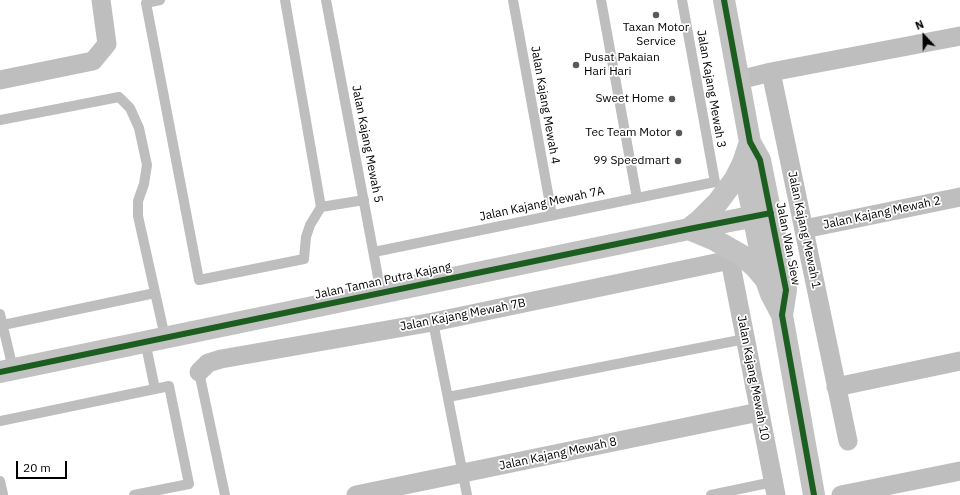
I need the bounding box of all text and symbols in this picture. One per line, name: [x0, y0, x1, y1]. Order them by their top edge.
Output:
marker: Taxan Motor Service: [651, 10, 661, 20]
north arrow: [904, 16, 944, 56]
text: N: [913, 17, 926, 33]
place label: Taxan Motor Service: [623, 21, 689, 49]
street label: Jalan Kajang Mewah 3: [694, 29, 728, 149]
street label: Jalan Kajang Mewah 4: [528, 45, 562, 165]
place label: Pusat Pakaian Hari Hari: [584, 51, 660, 79]
marker: Pusat Pakaian Hari Hari: [571, 60, 581, 70]
street label: Jalan Kajang Mewah 5: [349, 84, 385, 204]
place label: Sweet Home: [595, 92, 664, 106]
marker: Sweet Home: [667, 94, 677, 104]
place label: Tec Team Motor: [585, 126, 671, 140]
marker: Tec Team Motor: [674, 128, 684, 138]
place label: 99 Speedmart: [593, 154, 670, 168]
marker: 99 Speedmart: [673, 156, 683, 166]
street label: Jalan Kajang Mewah 1: [785, 170, 823, 290]
street label: Jalan Kajang Mewah 7A: [478, 184, 606, 224]
street label: Jalan Kajang Mewah 2: [822, 194, 942, 232]
street label: Jalan Wan Siew: [773, 201, 803, 287]
street label: Jalan Taman Putra Kajang: [313, 259, 453, 303]
street label: Jalan Kajang Mewah 7B: [399, 296, 527, 334]
street label: Jalan Kajang Mewah 10: [734, 314, 772, 442]
street label: Jalan Kajang Mewah 8: [498, 435, 618, 473]
scale bar: [18, 453, 69, 479]
text: 20 m: [23, 460, 51, 475]

